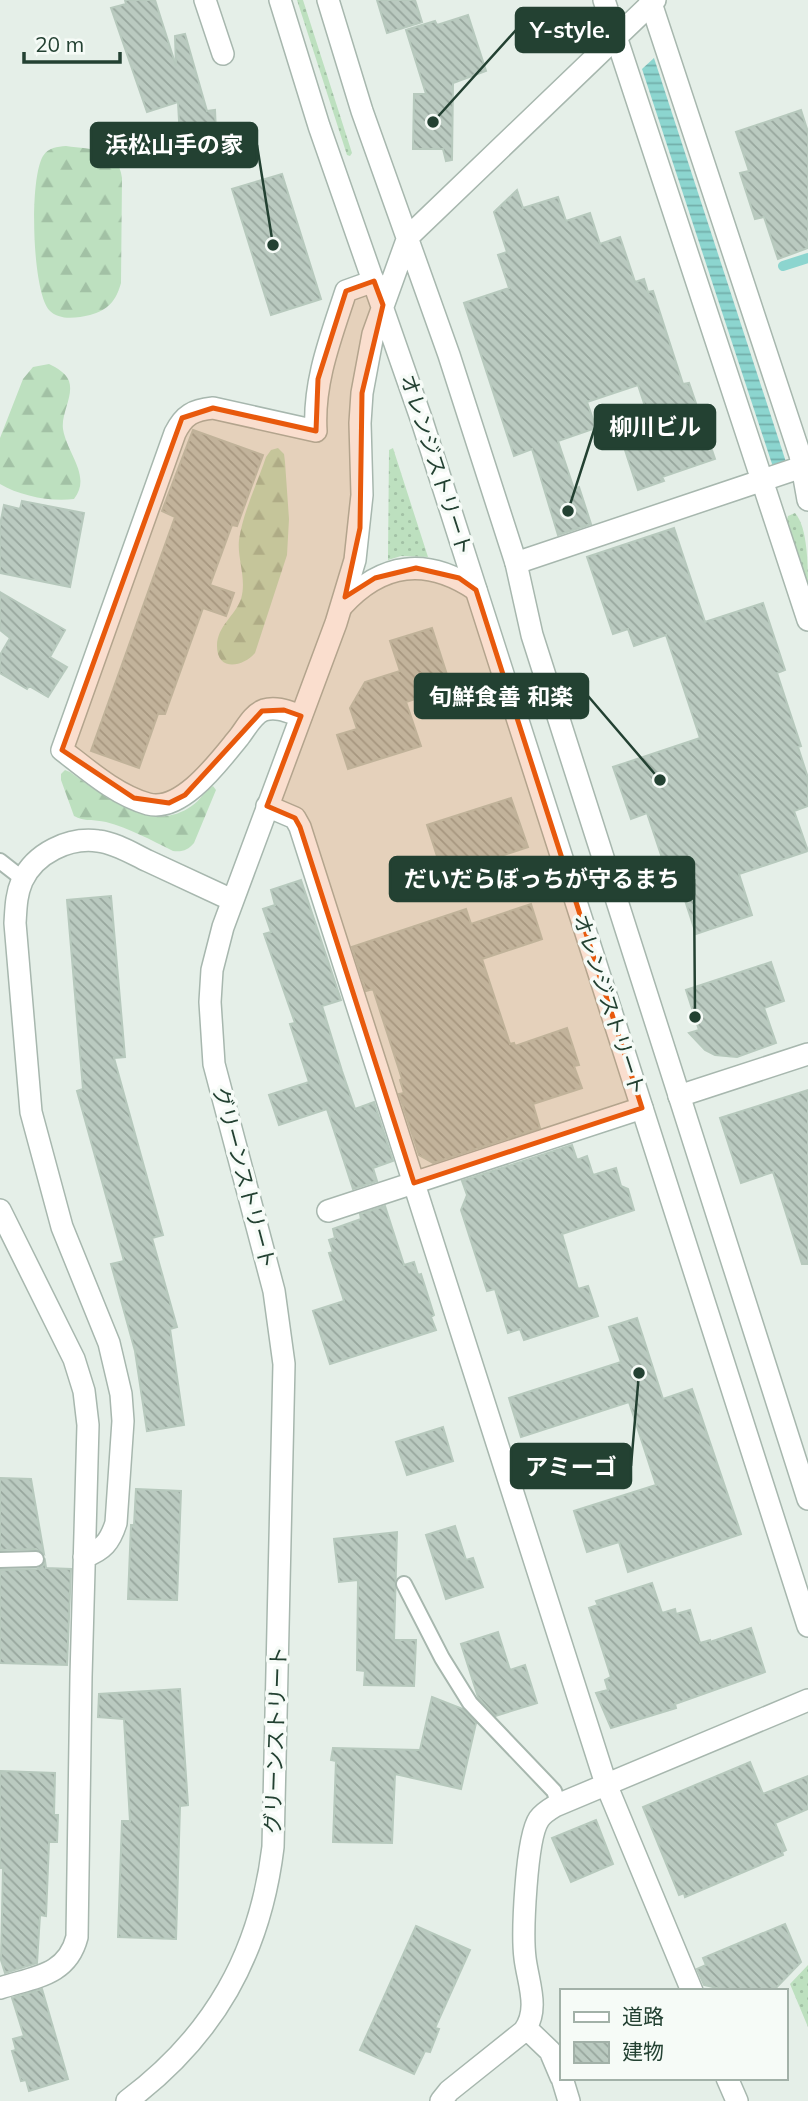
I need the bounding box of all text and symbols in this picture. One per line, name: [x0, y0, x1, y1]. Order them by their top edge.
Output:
callout: Y-style.: [516, 8, 624, 52]
text: Y-style.: [529, 15, 610, 44]
scale bar: [24, 21, 121, 65]
text: 20 m: [35, 31, 84, 57]
callout: 浜松山手の家: [91, 123, 257, 167]
text: 浜松山手の家: [105, 130, 243, 159]
street label: オレンジストリート: [395, 371, 479, 559]
callout: 柳川ビル: [595, 405, 715, 449]
text: 柳川ビル: [609, 412, 701, 441]
callout: 旬鮮食善 和楽: [415, 674, 588, 718]
text: 旬鮮食善 和楽: [429, 682, 573, 711]
callout: だいだらぼっちが守るまち: [390, 857, 694, 901]
text: だいだらぼっちが守るまち: [404, 864, 680, 893]
street label: オレンジストリート: [568, 911, 652, 1099]
street label: グリーンストリート: [208, 1084, 282, 1272]
callout: アミーゴ: [511, 1444, 631, 1488]
text: アミーゴ: [525, 1452, 617, 1481]
street label: グリーンストリート: [259, 1646, 291, 1834]
legend: [560, 1989, 787, 2080]
text: 道路: [622, 2003, 664, 2029]
text: 建物: [622, 2038, 664, 2064]

